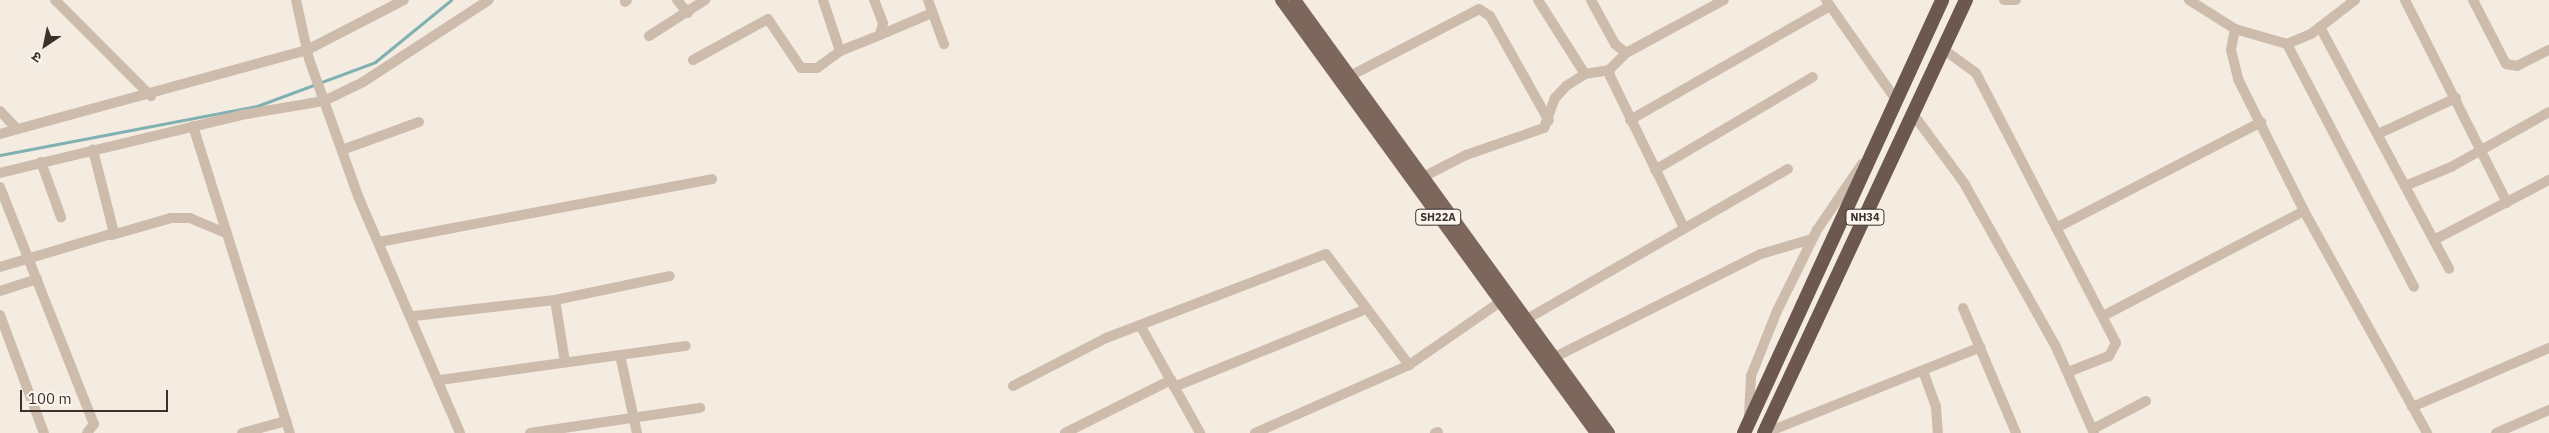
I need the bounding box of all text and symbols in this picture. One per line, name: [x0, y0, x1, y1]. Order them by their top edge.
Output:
north arrow: [20, 20, 70, 70]
text: उ: [28, 48, 45, 67]
road number: SH22A: [1414, 208, 1462, 226]
road number: NH34: [1845, 208, 1885, 226]
scale bar: [22, 380, 170, 412]
text: 100 m: [28, 389, 72, 408]

